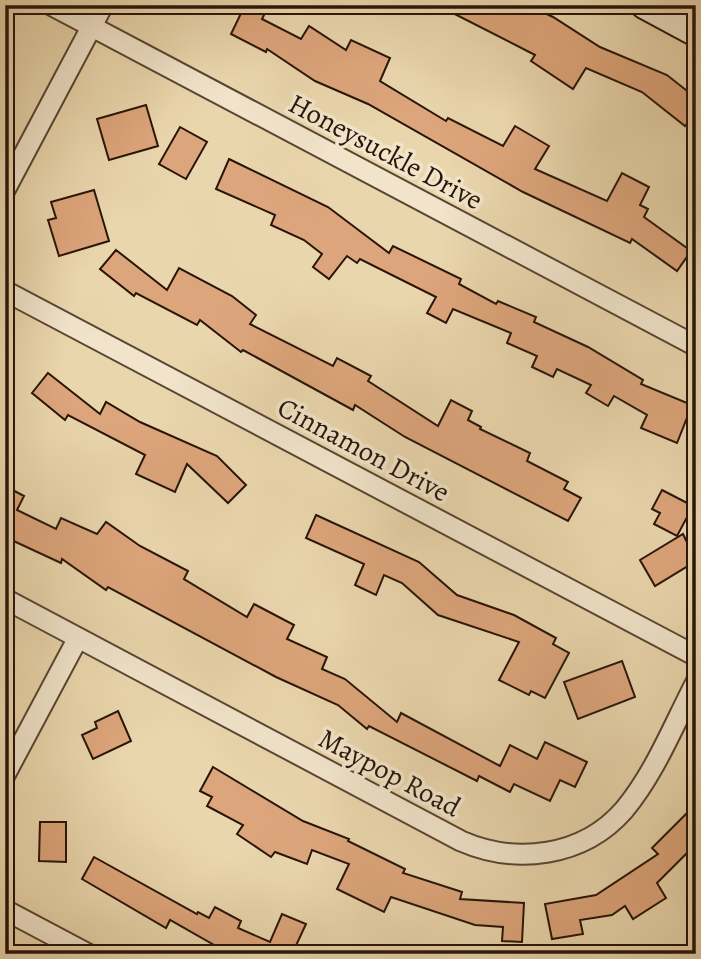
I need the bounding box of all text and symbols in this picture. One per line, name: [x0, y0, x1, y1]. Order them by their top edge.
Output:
street label: Honeysuckle Drive: [282, 85, 489, 219]
street label: Cinnamon Drive: [271, 389, 456, 511]
street label: Maypop Road: [312, 720, 468, 827]

